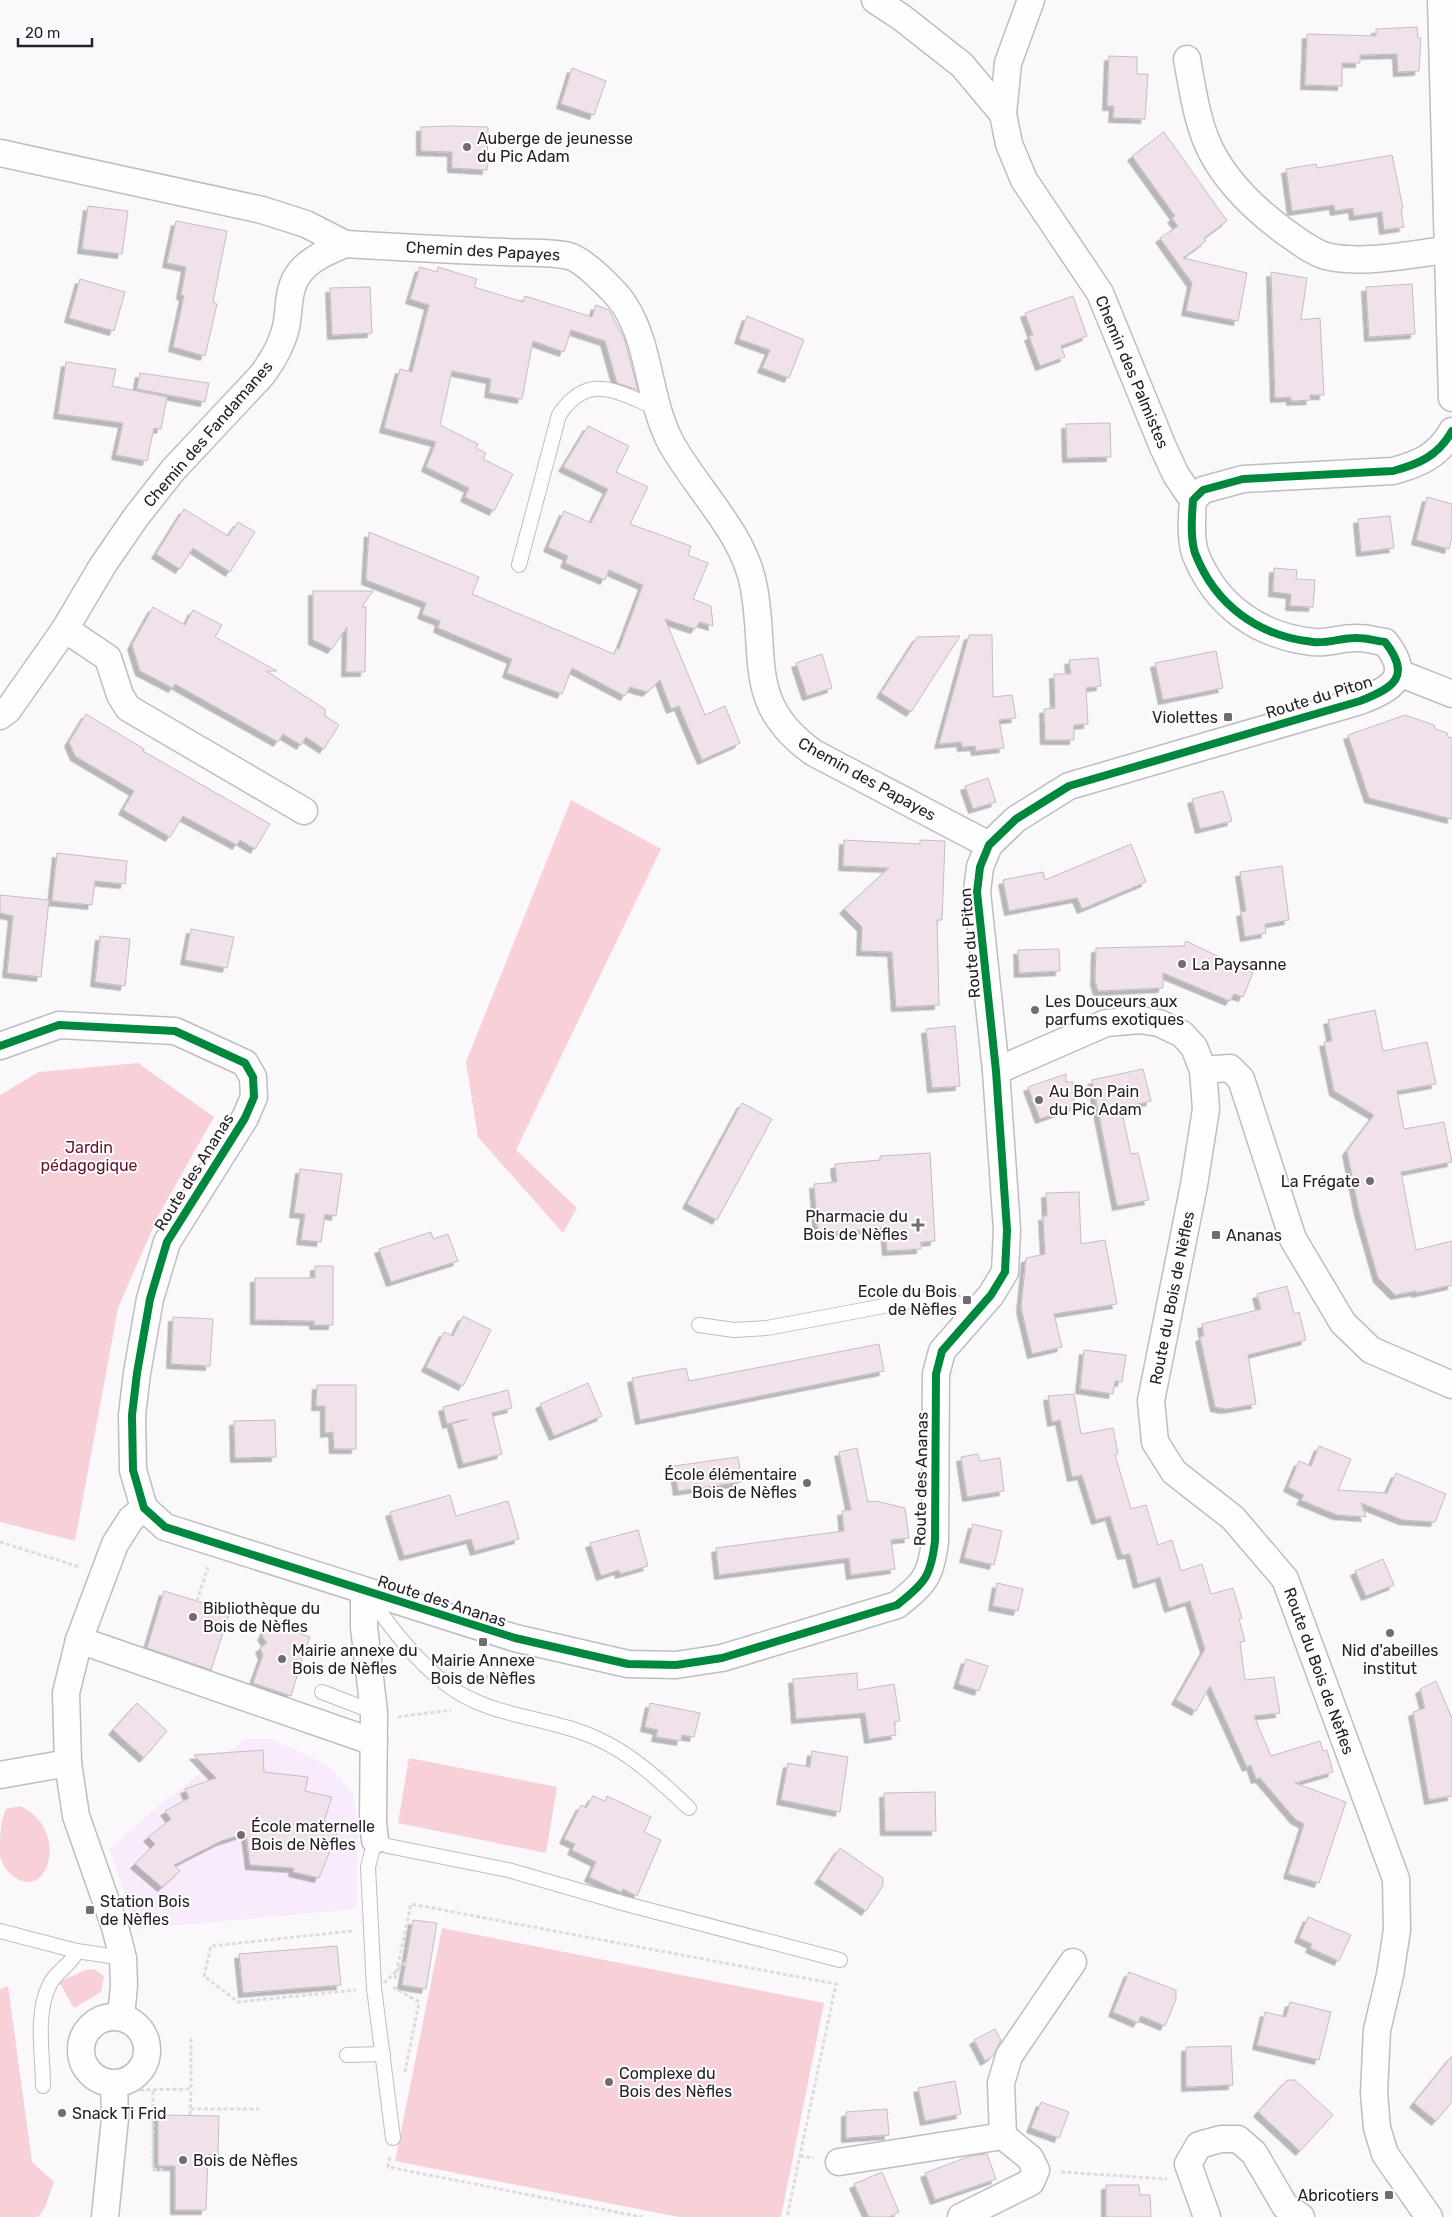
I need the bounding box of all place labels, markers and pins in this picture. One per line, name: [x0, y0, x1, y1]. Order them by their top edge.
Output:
place label: Auberge de jeunesse du Pic Adam: [477, 129, 633, 166]
marker: Auberge de jeunesse du Pic Adam: [461, 141, 473, 153]
place label: Violettes: [1152, 708, 1218, 727]
marker: Violettes: [1222, 711, 1234, 723]
place label: La Paysanne: [1192, 955, 1286, 974]
marker: La Paysanne: [1176, 958, 1188, 970]
place label: Les Douceurs aux parfums exotiques: [1045, 992, 1184, 1029]
marker: Les Douceurs aux parfums exotiques: [1029, 1004, 1041, 1016]
place label: Au Bon Pain du Pic Adam: [1049, 1082, 1142, 1119]
marker: Au Bon Pain du Pic Adam: [1033, 1094, 1045, 1106]
place label: La Frégate: [1281, 1172, 1360, 1191]
marker: La Frégate: [1364, 1175, 1376, 1187]
place label: Pharmacie du Bois de Nèfles: [803, 1207, 908, 1244]
marker: Pharmacie du Bois de Nèfles: [912, 1219, 924, 1231]
place label: Ananas: [1226, 1226, 1282, 1245]
marker: Ananas: [1210, 1229, 1222, 1241]
place label: Ecole du Bois de Nèfles: [858, 1282, 957, 1319]
marker: Ecole du Bois de Nèfles: [961, 1294, 973, 1306]
place label: École élémentaire Bois de Nèfles: [664, 1465, 797, 1502]
marker: École élémentaire Bois de Nèfles: [801, 1477, 813, 1489]
place label: Bibliothèque du Bois de Nèfles: [203, 1599, 320, 1636]
marker: Bibliothèque du Bois de Nèfles: [187, 1611, 199, 1623]
marker: Nid d'abeilles institut: [1384, 1627, 1396, 1639]
marker: Mairie Annexe Bois de Nèfles: [477, 1636, 489, 1648]
place label: Mairie annexe du Bois de Nèfles: [292, 1641, 418, 1678]
place label: Nid d'abeilles institut: [1341, 1641, 1439, 1678]
place label: Mairie Annexe Bois de Nèfles: [431, 1651, 535, 1688]
marker: Mairie annexe du Bois de Nèfles: [276, 1653, 288, 1665]
place label: École maternelle Bois de Nèfles: [251, 1817, 375, 1854]
marker: École maternelle Bois de Nèfles: [235, 1829, 247, 1841]
place label: Station Bois de Nèfles: [100, 1892, 190, 1929]
marker: Station Bois de Nèfles: [84, 1904, 96, 1916]
place label: Complexe du Bois des Nèfles: [619, 2064, 732, 2101]
marker: Complexe du Bois des Nèfles: [603, 2076, 615, 2088]
place label: Snack Ti Frid: [72, 2104, 167, 2123]
marker: Snack Ti Frid: [56, 2107, 68, 2119]
place label: Bois de Nèfles: [193, 2151, 298, 2170]
marker: Bois de Nèfles: [177, 2154, 189, 2166]
place label: Abricotiers: [1298, 2186, 1379, 2205]
marker: Abricotiers: [1383, 2189, 1395, 2201]

